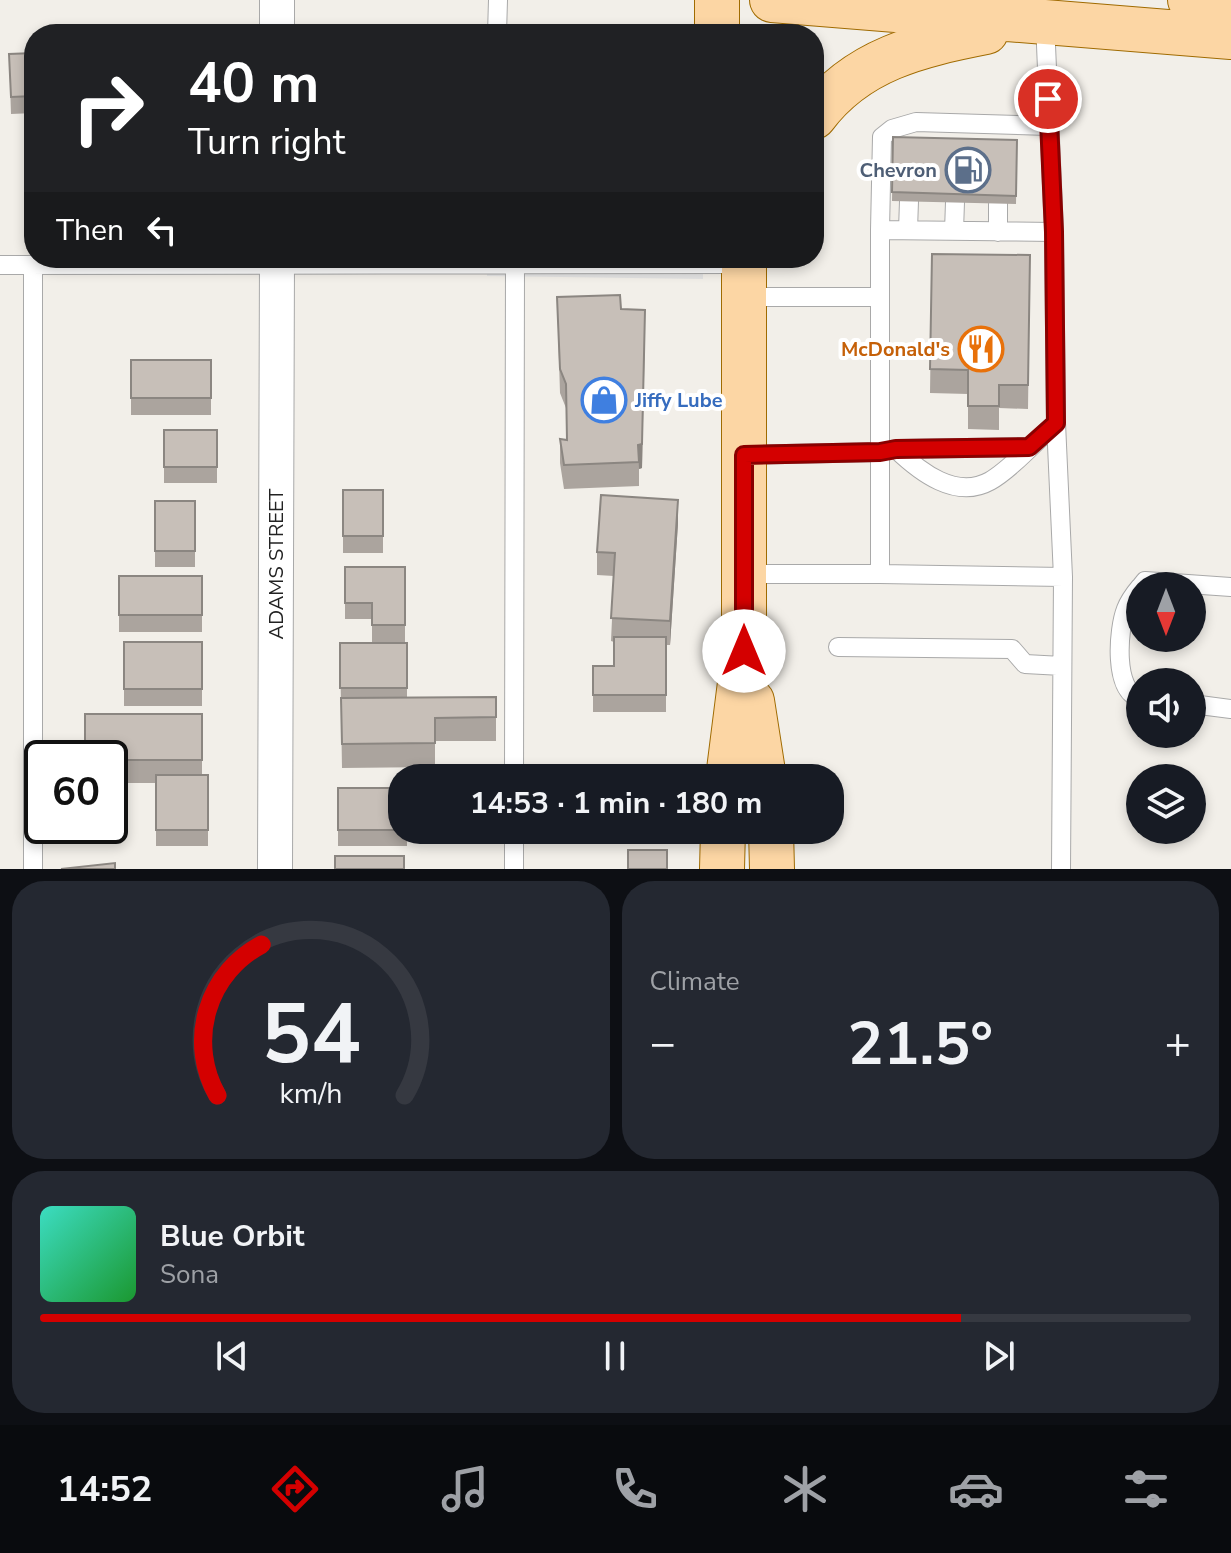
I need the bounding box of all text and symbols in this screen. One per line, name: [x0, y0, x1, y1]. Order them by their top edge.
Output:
text: 40 m: [188, 45, 319, 122]
icon: right: [56, 56, 160, 160]
pin: [1014, 65, 1082, 133]
icon: arrive: [1026, 77, 1070, 121]
text: Turn right: [188, 118, 345, 167]
fuel station icon: Chevron: [944, 146, 992, 194]
place label: Chevron: [860, 157, 937, 184]
icon: left: [140, 208, 184, 252]
text: Then: [56, 210, 124, 251]
restaurant icon: McDonald's: [957, 325, 1005, 373]
place label: McDonald's: [841, 336, 950, 363]
shop icon: Jiffy Lube: [580, 376, 628, 424]
place label: Jiffy Lube: [634, 387, 723, 414]
street label: ADAMS STREET: [263, 489, 290, 639]
north arrow: [1126, 572, 1206, 652]
map controls: [1126, 572, 1206, 844]
position arrow: [702, 609, 786, 693]
button: sound: [1126, 668, 1206, 748]
speed limit sign: 60: [24, 740, 128, 844]
button: layers: [1126, 764, 1206, 844]
text: 14:53 · 1 min · 180 m: [470, 783, 762, 824]
text: Climate: [650, 964, 740, 999]
text: 54: [261, 978, 361, 1091]
text: 21.5°: [847, 1003, 993, 1085]
text: −: [650, 1014, 676, 1074]
text: +: [1165, 1014, 1191, 1074]
text: km/h: [279, 1074, 342, 1113]
text: Blue Orbit: [160, 1216, 304, 1257]
text: Sona: [160, 1257, 219, 1292]
icon: previous: [210, 1334, 254, 1378]
icon: pause: [593, 1334, 637, 1378]
icon: next: [977, 1334, 1021, 1378]
icon: directions: [267, 1461, 323, 1517]
icon: music: [437, 1461, 493, 1517]
icon: phone: [607, 1461, 663, 1517]
icon: climate: [777, 1461, 833, 1517]
icon: car: [948, 1461, 1004, 1517]
icon: filters: [1118, 1461, 1174, 1517]
text: 14:52: [57, 1465, 152, 1514]

